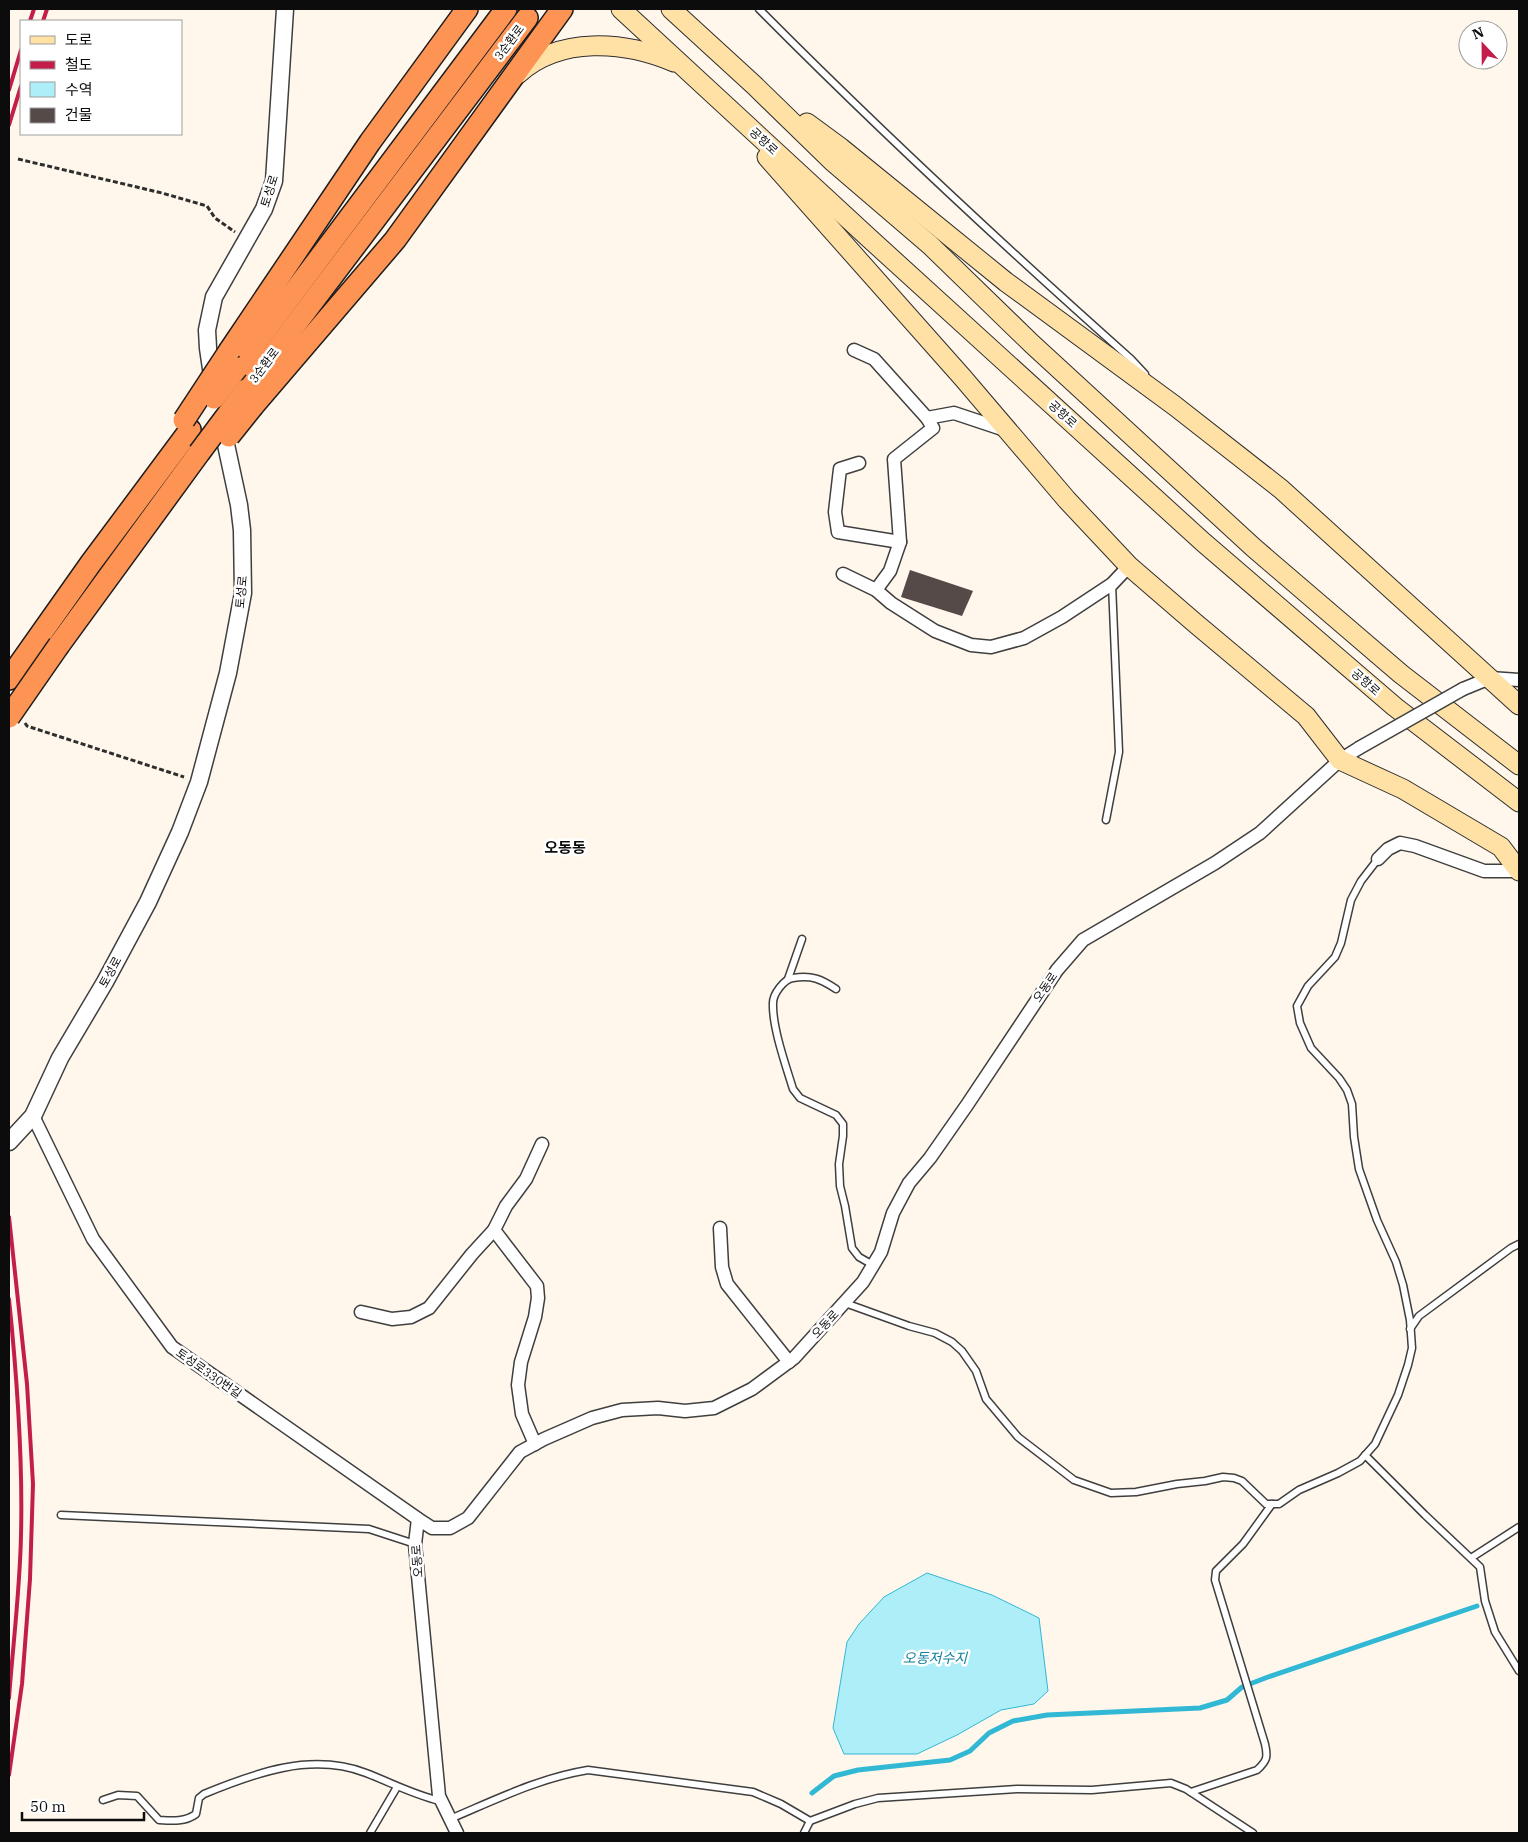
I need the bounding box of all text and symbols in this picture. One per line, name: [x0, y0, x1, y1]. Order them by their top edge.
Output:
legend: [20, 20, 182, 135]
north arrow: [1458, 20, 1508, 70]
street label: 3순환로: [491, 21, 527, 63]
text: N: [1470, 23, 1487, 43]
text: 도로: [65, 30, 93, 49]
text: 철도: [65, 55, 93, 74]
text: 수역: [65, 80, 93, 99]
text: 건물: [65, 105, 93, 124]
street label: 공항로: [747, 124, 781, 158]
street label: 토성로: [257, 173, 281, 209]
street label: 3순환로: [246, 344, 282, 386]
street label: 공항로: [1046, 397, 1080, 431]
street label: 토성로: [232, 575, 250, 609]
street label: 공항로: [1349, 665, 1383, 699]
district label: 오동동: [544, 838, 586, 857]
street label: 토성로: [95, 954, 125, 990]
street label: 오동로: [1030, 969, 1060, 1005]
street label: 오동로: [808, 1307, 842, 1341]
street label: 토성로330번길: [173, 1345, 245, 1401]
street label: 오동로: [408, 1544, 426, 1578]
water label: 오동저수지: [903, 1649, 968, 1667]
scale bar: [22, 1790, 145, 1822]
text: 50 m: [30, 1797, 66, 1816]

